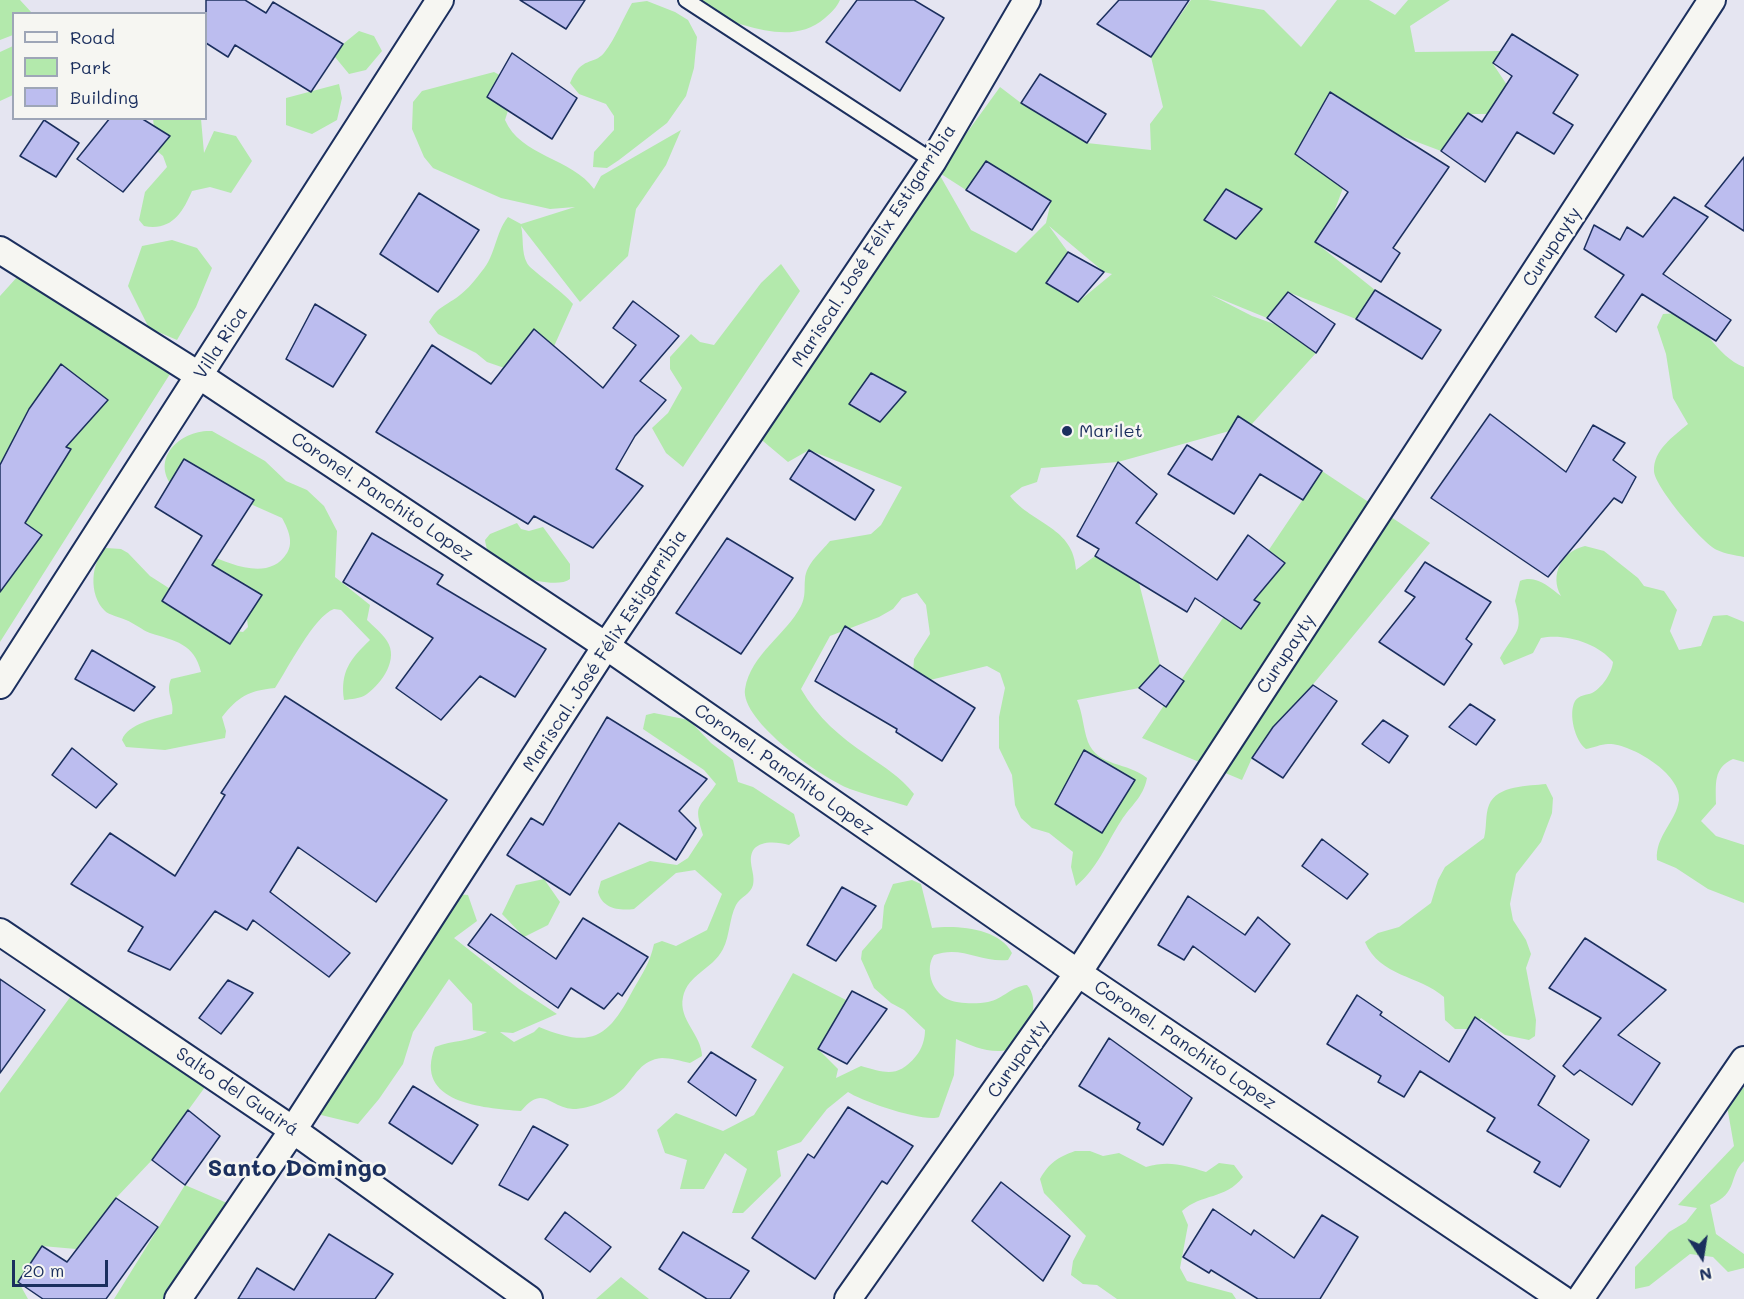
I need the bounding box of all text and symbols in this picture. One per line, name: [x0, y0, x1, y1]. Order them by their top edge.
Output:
legend: [12, 12, 207, 120]
text: Road: [70, 25, 115, 49]
text: Park: [70, 55, 111, 79]
text: Building: [70, 85, 138, 109]
street label: Mariscal. José Félix Estigarribia: [787, 121, 961, 371]
street label: Curupayty: [1518, 203, 1586, 291]
street label: Villa Rica: [190, 303, 252, 383]
place label: Marilet: [1079, 420, 1143, 442]
marker: Marilet: [1060, 424, 1074, 438]
street label: Coronel. Panchito Lopez: [287, 428, 477, 566]
street label: Mariscal. José Félix Estigarribia: [518, 526, 692, 776]
street label: Curupayty: [1252, 610, 1320, 698]
street label: Coronel. Panchito Lopez: [690, 699, 878, 841]
street label: Coronel. Panchito Lopez: [1090, 976, 1280, 1114]
street label: Curupayty: [983, 1016, 1053, 1102]
street label: Salto del Guairá: [172, 1043, 302, 1141]
district label: Santo Domingo: [208, 1155, 386, 1183]
north arrow: [1672, 1227, 1732, 1287]
scale bar: [15, 1248, 111, 1286]
text: 20 m: [23, 1258, 64, 1282]
text: N: [1698, 1264, 1714, 1287]

